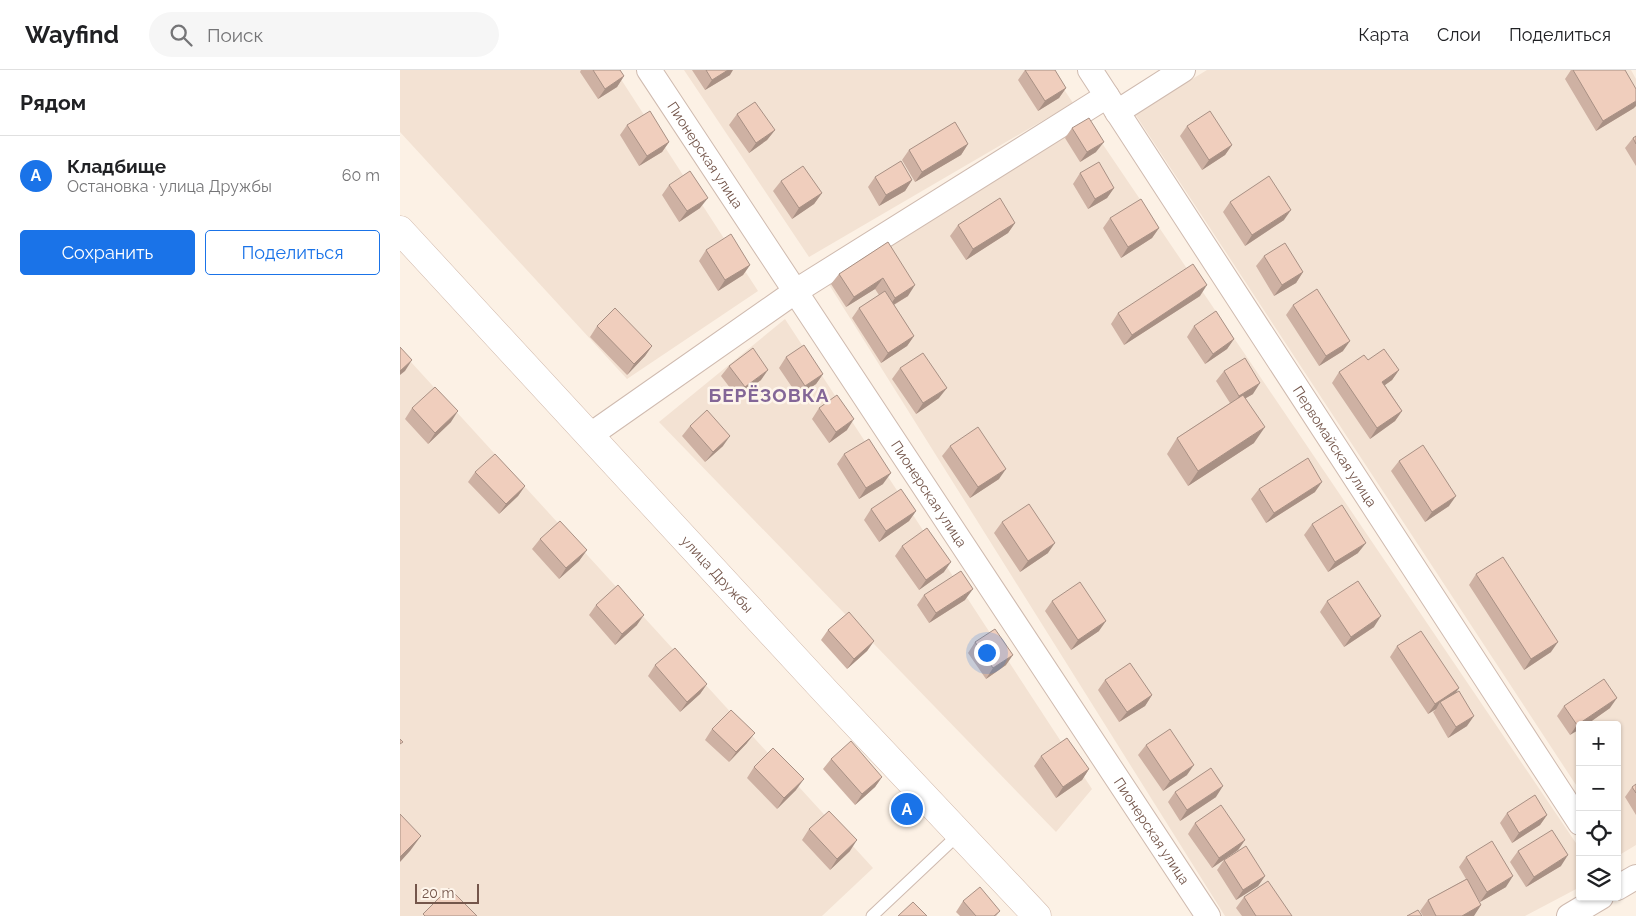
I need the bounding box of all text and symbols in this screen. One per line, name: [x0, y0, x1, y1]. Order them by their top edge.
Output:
search box: [149, 12, 499, 57]
text: Wayfind: [25, 20, 119, 49]
icon: search: [167, 21, 195, 49]
text: Поиск: [207, 24, 263, 46]
text: Карта: [1358, 24, 1409, 45]
text: Слои: [1437, 24, 1481, 45]
text: Поделиться: [1509, 24, 1611, 45]
text: Рядом: [20, 90, 86, 115]
street label: Пионерская улица: [664, 99, 746, 211]
text: Кладбище: [67, 155, 166, 177]
text: A: [31, 166, 41, 185]
text: 60 m: [342, 166, 380, 185]
text: Остановка · улица Дружбы: [67, 177, 272, 196]
button: Сохранить: [20, 230, 195, 275]
button: Поделиться: [205, 230, 380, 275]
street label: Первомайская улица: [1290, 383, 1380, 510]
district label: БЕРЁЗОВКА: [709, 384, 830, 406]
street label: Пионерская улица: [888, 438, 970, 550]
street label: улица Дружбы: [678, 532, 757, 616]
your location: [974, 640, 1000, 666]
map controls: [1576, 721, 1621, 901]
button: +: [1576, 721, 1621, 766]
button: −: [1576, 766, 1621, 811]
street label: Пионерская улица: [1111, 775, 1193, 887]
pin: A: [891, 790, 923, 828]
button: locate: [1576, 811, 1621, 856]
button: layers: [1576, 856, 1621, 901]
scale bar: [415, 881, 479, 904]
text: 20 m: [422, 885, 454, 901]

